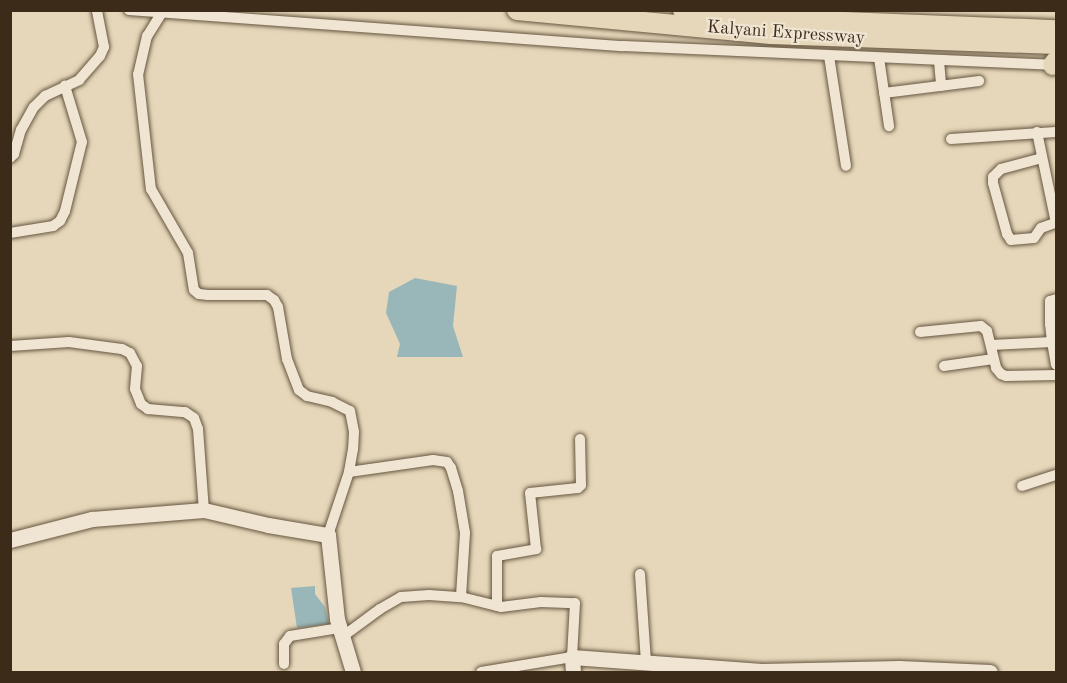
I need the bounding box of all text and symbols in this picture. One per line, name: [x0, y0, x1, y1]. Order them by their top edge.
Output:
street label: Kalyani Expressway: [706, 17, 866, 49]

